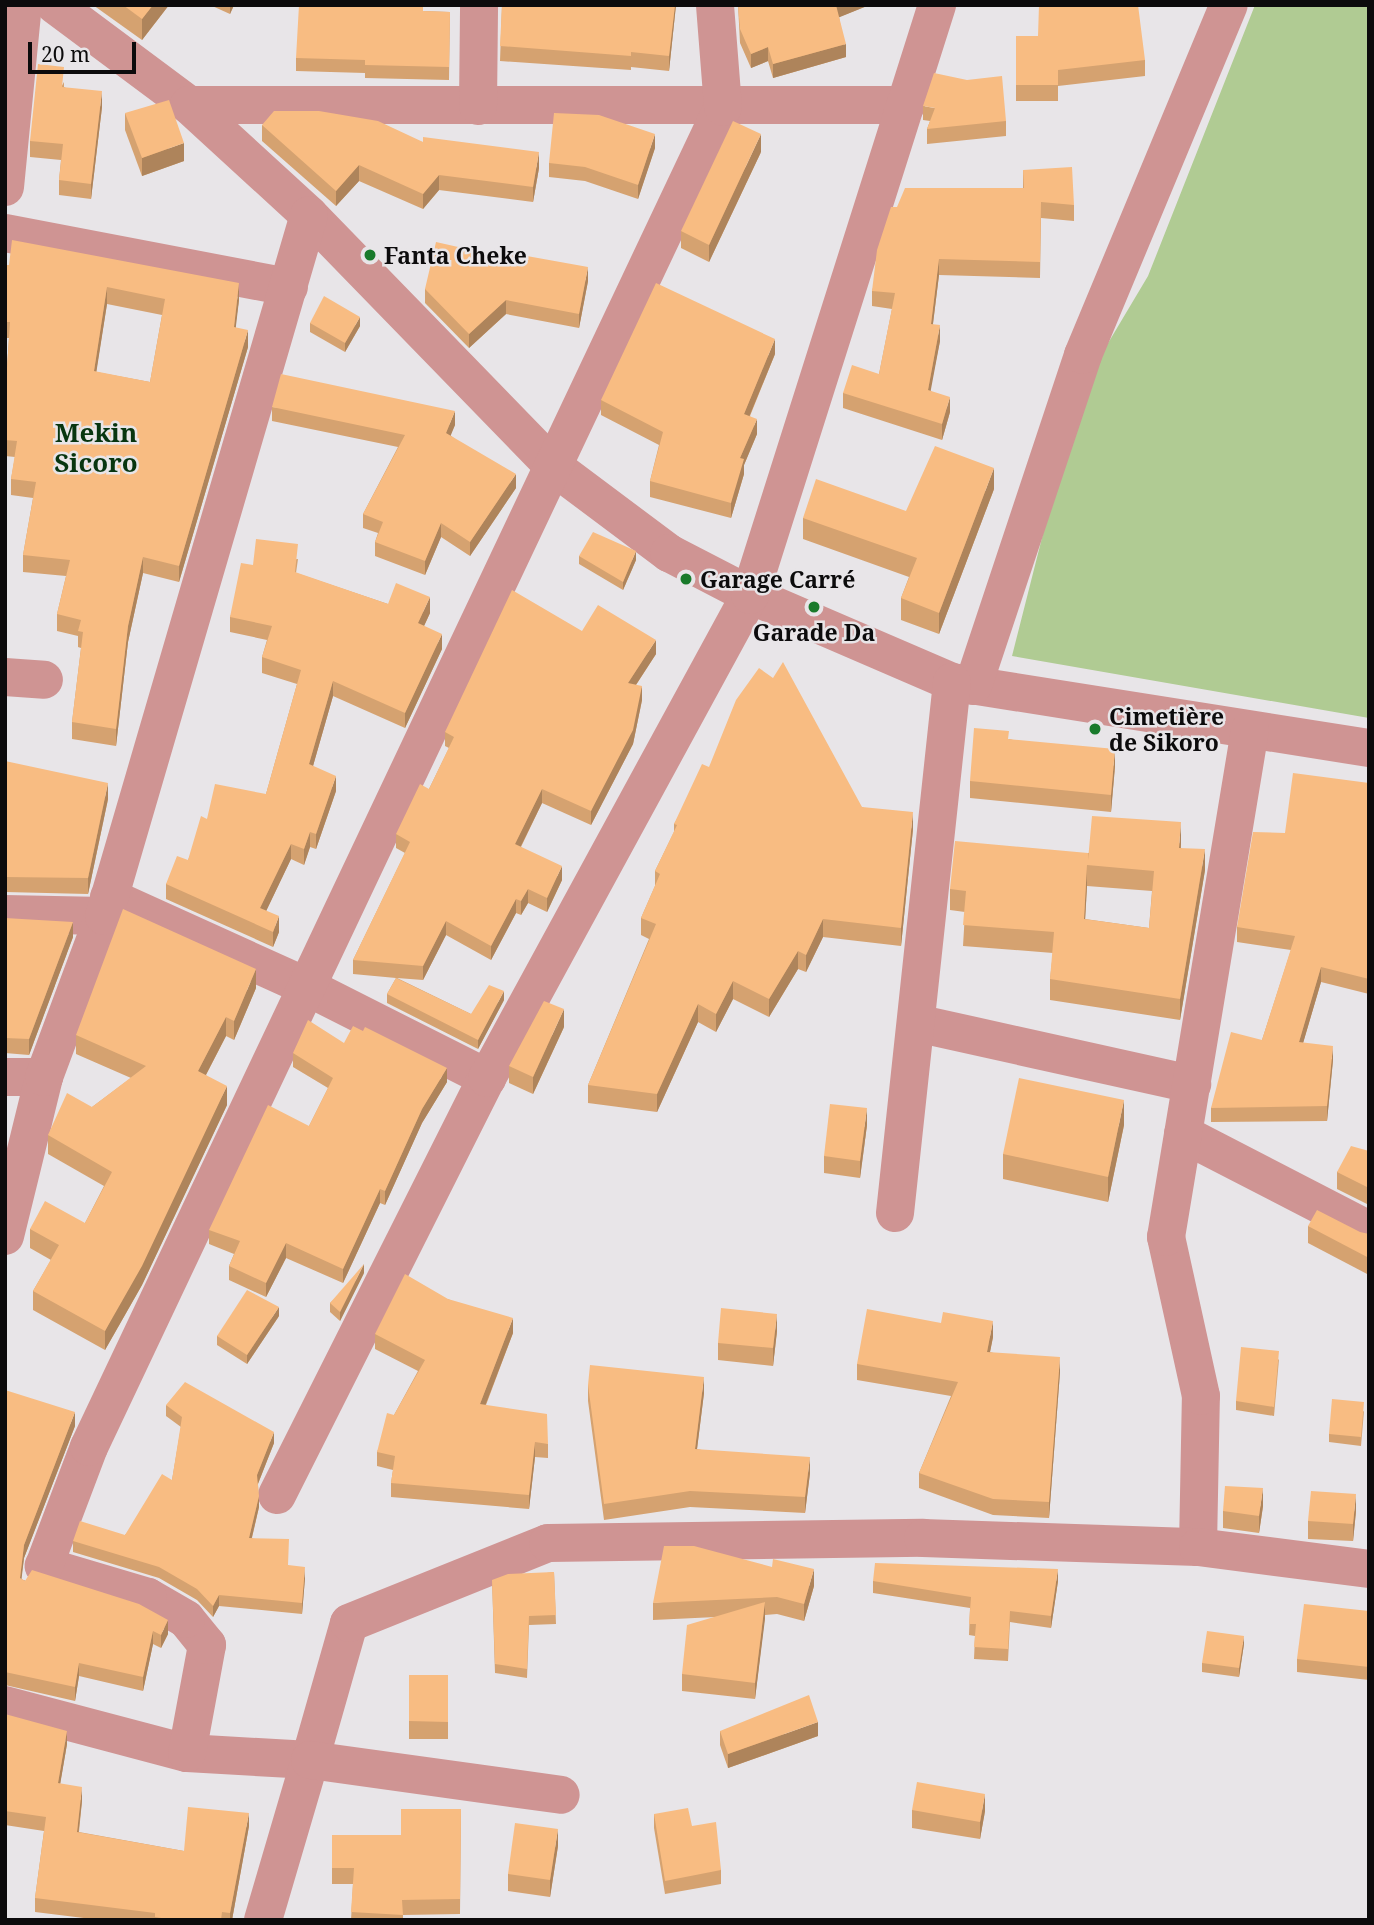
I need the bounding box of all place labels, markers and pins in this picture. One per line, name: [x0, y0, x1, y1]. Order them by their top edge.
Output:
place label: Fanta Cheke: [384, 241, 527, 269]
marker: Fanta Cheke: [362, 247, 378, 263]
place label: Garage Carré: [700, 565, 855, 593]
marker: Garage Carré: [678, 571, 694, 587]
marker: Garade Da: [806, 599, 822, 615]
place label: Garade Da: [753, 618, 875, 646]
place label: Cimetière de Sikoro: [1109, 702, 1224, 756]
marker: Cimetière de Sikoro: [1087, 721, 1103, 737]

